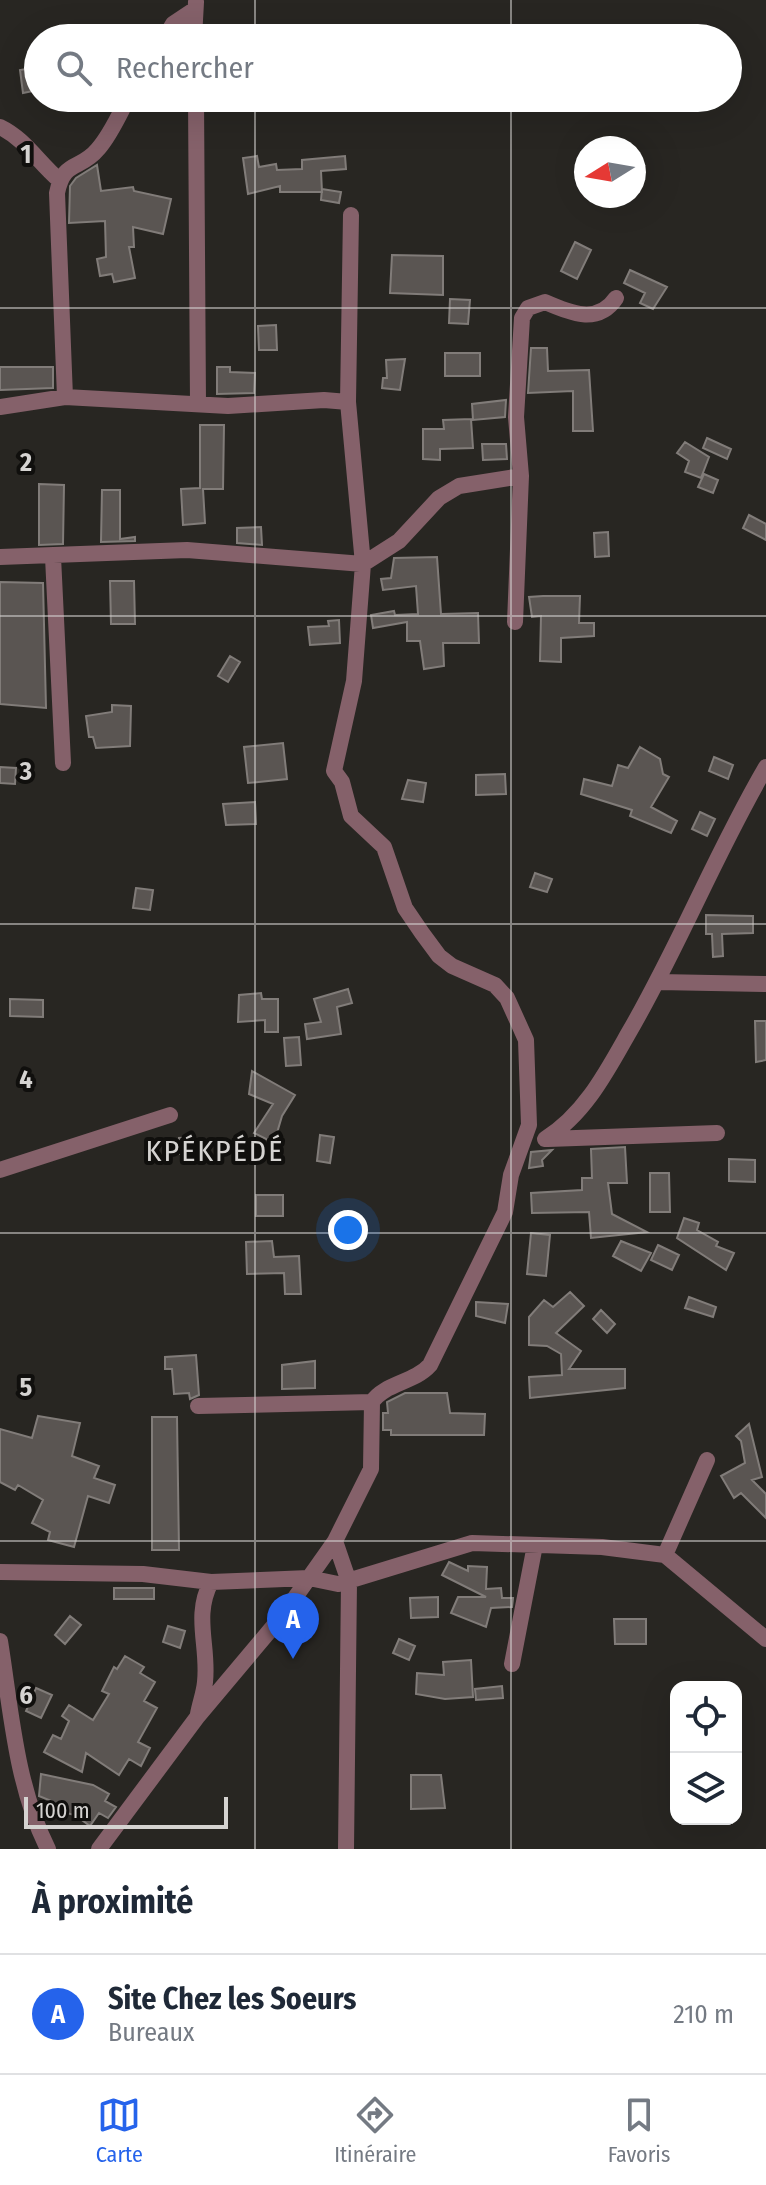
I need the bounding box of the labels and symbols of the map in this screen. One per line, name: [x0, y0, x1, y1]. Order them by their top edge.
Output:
north arrow: [574, 136, 646, 208]
text: 1: [21, 139, 32, 170]
text: 2: [19, 447, 32, 478]
text: 3: [19, 756, 32, 787]
text: 4: [19, 1064, 33, 1095]
district label: KPÉKPÉDÉ: [146, 1133, 284, 1169]
your location: [328, 1210, 368, 1250]
text: 5: [20, 1372, 33, 1403]
pin: A: [267, 1593, 319, 1659]
text: 6: [19, 1680, 33, 1711]
scale bar: [24, 1793, 228, 1829]

